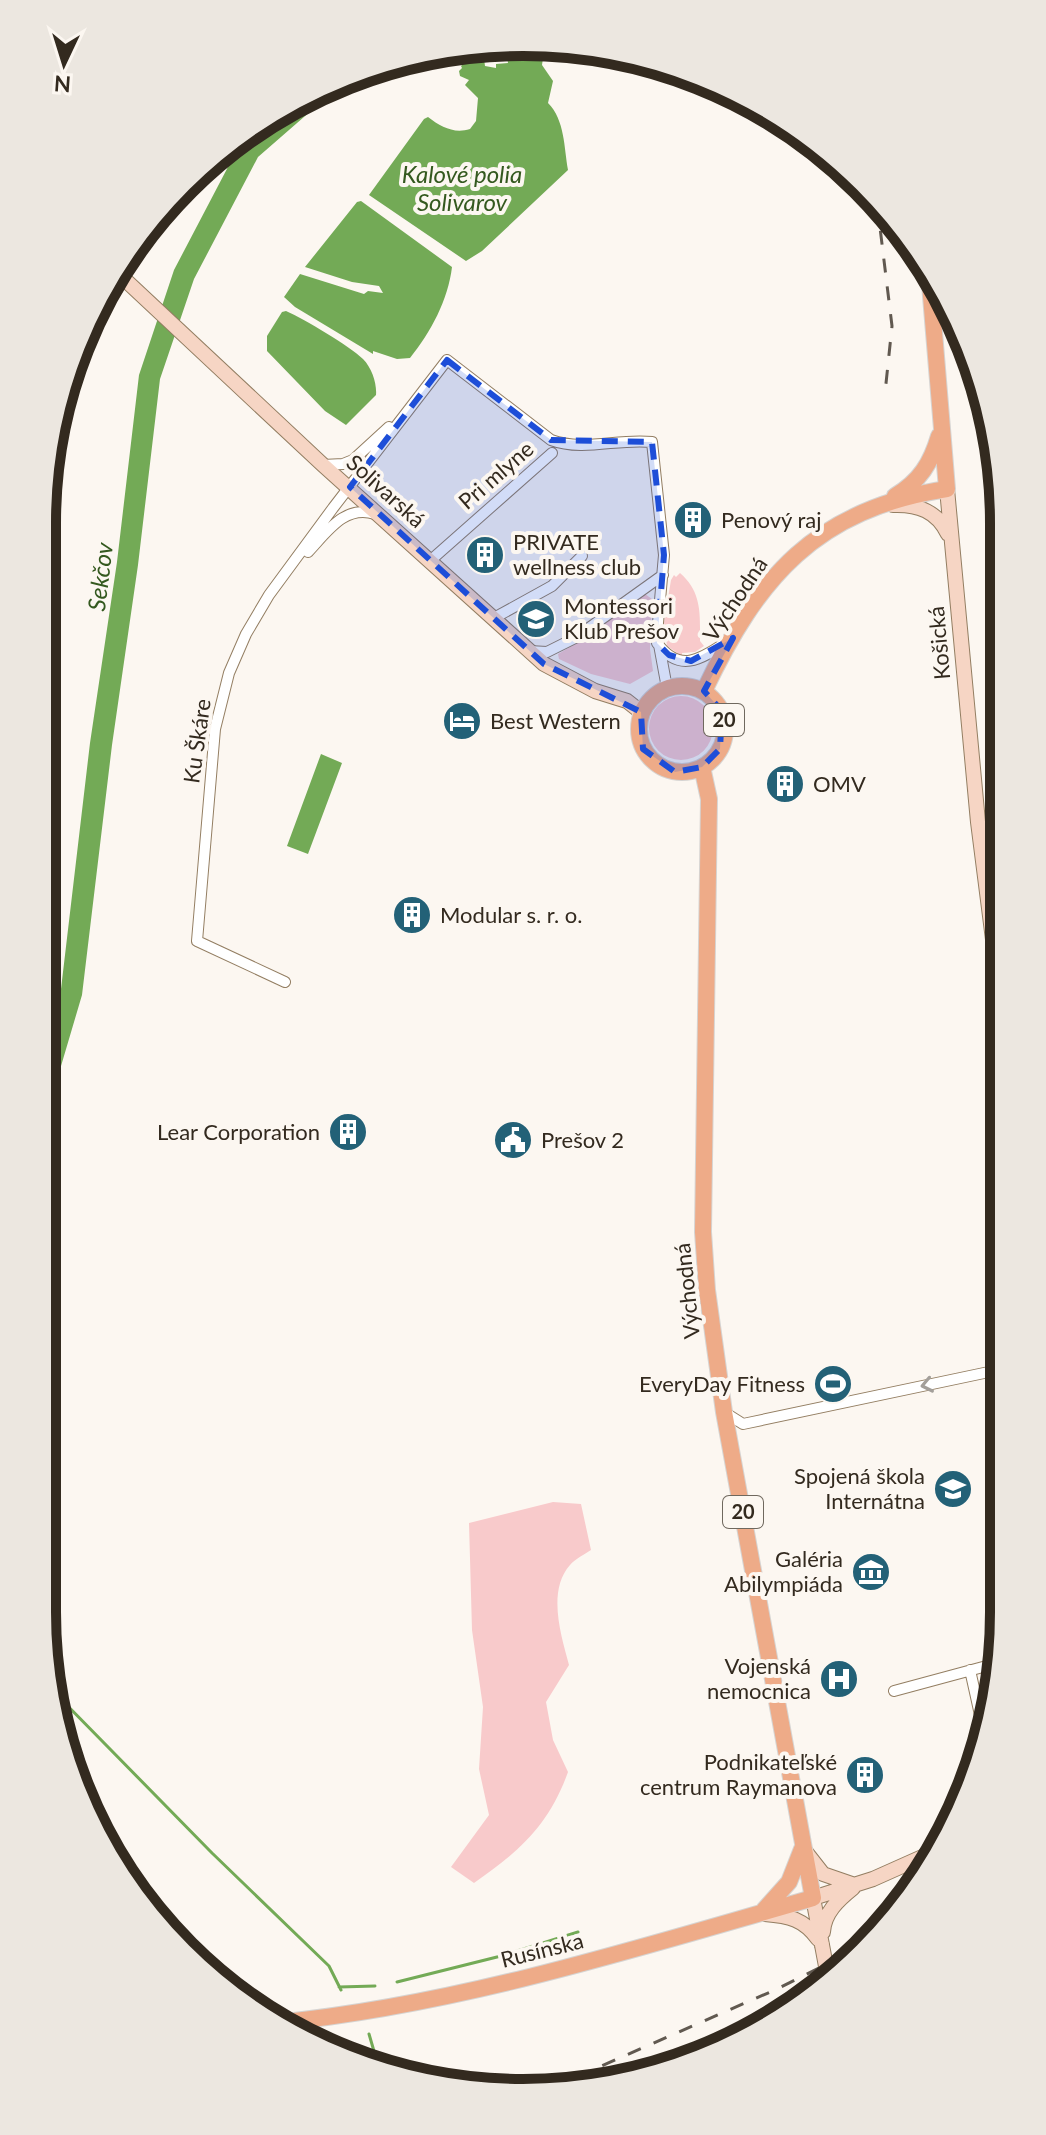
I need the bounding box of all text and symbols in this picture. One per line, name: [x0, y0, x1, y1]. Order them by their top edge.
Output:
north arrow: [24, 24, 104, 104]
text: N: [53, 70, 72, 99]
water label: Kalové polia Solivarov: [402, 159, 522, 216]
street label: Pri mlyne: [453, 435, 539, 514]
street label: Solivarská: [341, 448, 431, 533]
building icon: Penový raj: [672, 499, 714, 541]
place label: Penový raj: [721, 506, 822, 533]
place label: PRIVATE wellness club: [513, 528, 641, 580]
building icon: PRIVATE wellness club: [464, 534, 506, 576]
water label: Sekčov: [81, 541, 118, 613]
street label: Východná: [696, 551, 773, 646]
place label: Montessori Klub Prešov: [564, 592, 680, 644]
school or university icon: Montessori Klub Prešov: [515, 598, 557, 640]
street label: Košická: [922, 605, 955, 681]
street label: Ku Škáre: [177, 697, 216, 785]
hotel icon: Best Western: [441, 700, 483, 742]
road number: 20: [704, 704, 744, 736]
place label: Best Western: [490, 707, 621, 734]
building icon: OMV: [764, 763, 806, 805]
place label: OMV: [813, 770, 866, 797]
building icon: Modular s. r. o.: [391, 894, 433, 936]
place label: Modular s. r. o.: [440, 901, 582, 928]
building icon: Lear Corporation: [327, 1111, 369, 1153]
place label: Lear Corporation: [157, 1118, 320, 1145]
public building icon: Prešov 2: [492, 1119, 534, 1161]
place label: Prešov 2: [541, 1126, 624, 1153]
street label: Východná: [668, 1242, 705, 1340]
sports icon: EveryDay Fitness: [812, 1363, 854, 1405]
place label: EveryDay Fitness: [639, 1370, 805, 1397]
one-way arrow: [921, 1376, 934, 1393]
place label: Spojená škola Internátna: [794, 1462, 925, 1514]
school or university icon: Spojená škola Internátna: [932, 1468, 974, 1510]
road number: 20: [723, 1496, 763, 1528]
place label: Galéria Abilympiáda: [724, 1545, 843, 1597]
museum icon: Galéria Abilympiáda: [850, 1551, 892, 1593]
place label: Vojenská nemocnica: [707, 1652, 811, 1704]
hospital icon: Vojenská nemocnica: [818, 1658, 860, 1700]
place label: Podnikateľské centrum Raymanova: [640, 1748, 837, 1800]
building icon: Podnikateľské centrum Raymanova: [844, 1754, 886, 1796]
street label: Rusínska: [498, 1926, 586, 1973]

